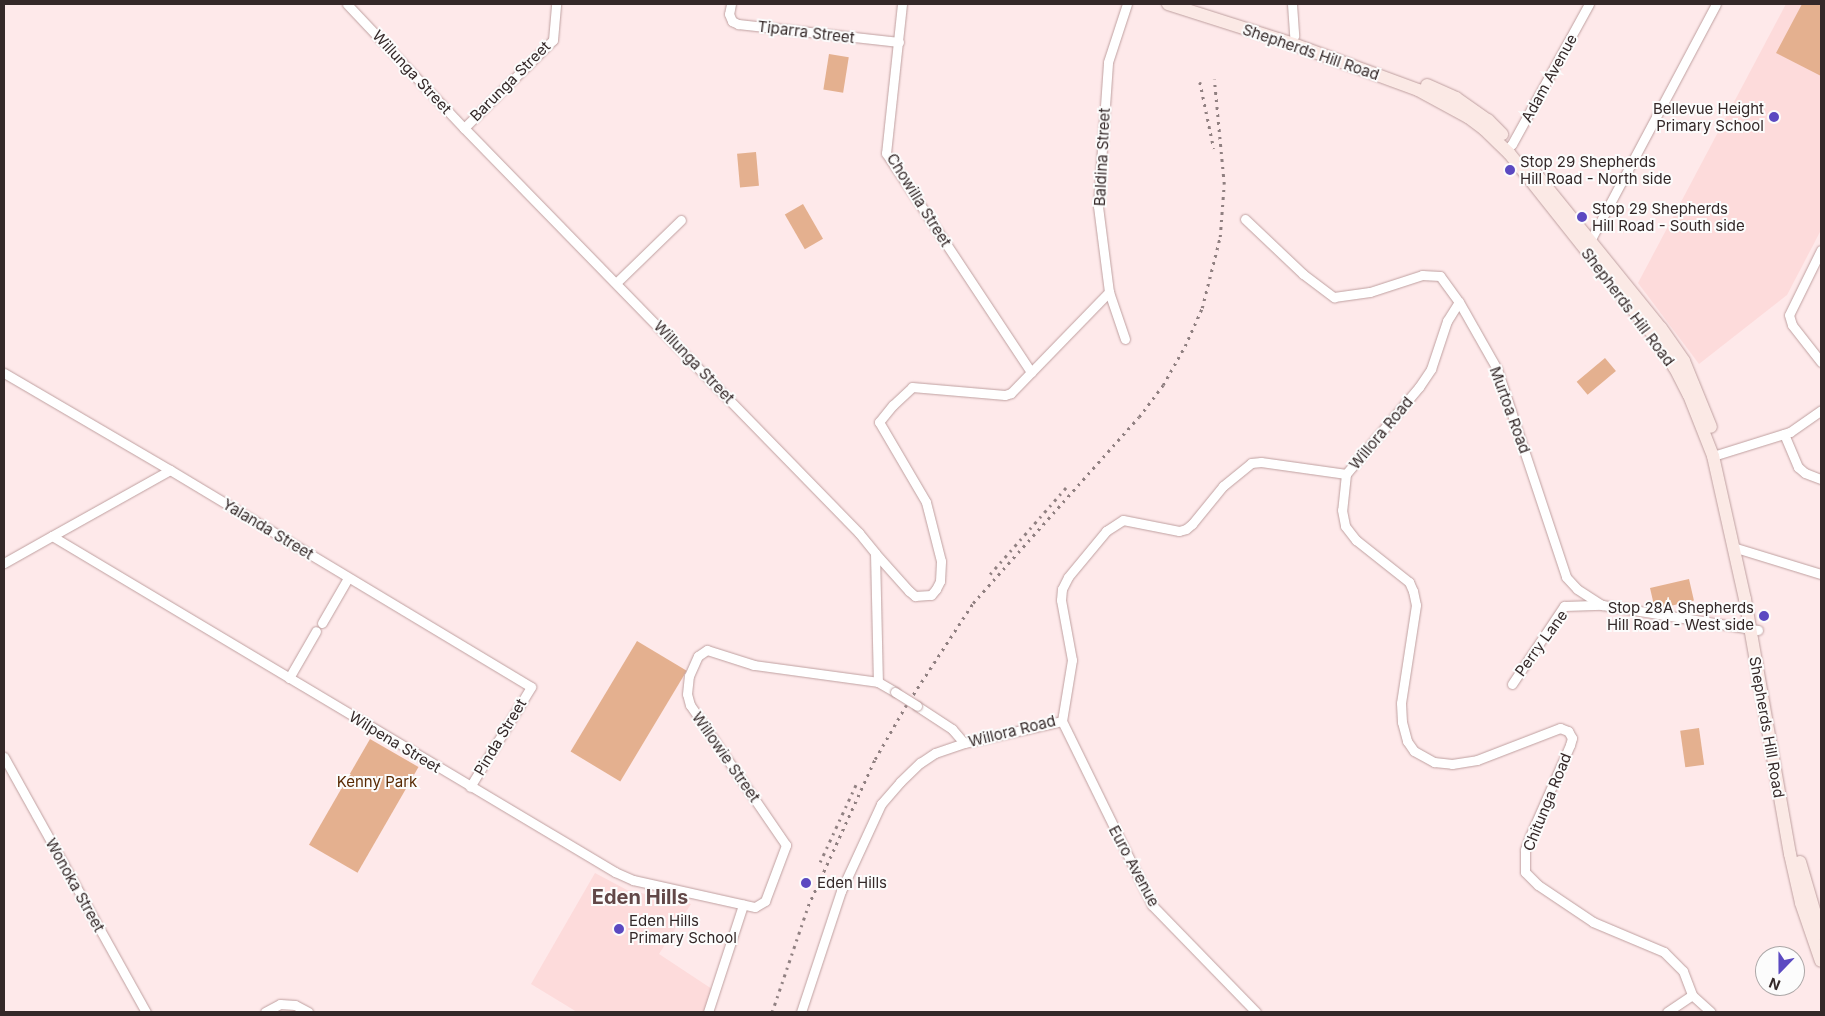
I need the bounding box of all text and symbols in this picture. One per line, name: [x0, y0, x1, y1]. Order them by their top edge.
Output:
street label: Tiparra Street: [756, 17, 856, 47]
street label: Shepherds Hill Road: [1240, 20, 1382, 84]
street label: Willunga Street: [369, 27, 455, 117]
street label: Adam Avenue: [1517, 31, 1581, 125]
street label: Barunga Street: [466, 37, 554, 125]
place label: Bellevue Height Primary School: [1653, 99, 1764, 134]
street label: Baldina Street: [1090, 107, 1114, 207]
marker: Bellevue Height Primary School: [1768, 111, 1780, 123]
street label: Chowilla Street: [883, 150, 955, 250]
place label: Stop 29 Shepherds Hill Road - North side: [1520, 152, 1671, 187]
marker: Stop 29 Shepherds Hill Road - North side: [1504, 164, 1516, 176]
place label: Stop 29 Shepherds Hill Road - South side: [1592, 199, 1745, 234]
marker: Stop 29 Shepherds Hill Road - South side: [1576, 211, 1588, 223]
street label: Shepherds Hill Road: [1578, 244, 1678, 370]
street label: Willunga Street: [650, 317, 738, 407]
street label: Murtoa Road: [1486, 364, 1534, 456]
street label: Willora Road: [1345, 393, 1417, 473]
street label: Yalanda Street: [219, 495, 317, 563]
place label: Stop 28A Shepherds Hill Road - West side: [1607, 598, 1754, 633]
street label: Perry Lane: [1511, 606, 1571, 680]
marker: Stop 28A Shepherds Hill Road - West side: [1758, 610, 1770, 622]
street label: Shepherds Hill Road: [1746, 655, 1788, 799]
street label: Pinda Street: [470, 695, 530, 779]
street label: Wilpena Street: [346, 708, 444, 776]
street label: Willowie Street: [688, 709, 764, 805]
street label: Willora Road: [967, 711, 1057, 751]
street label: Chitunga Road: [1519, 750, 1575, 854]
park label: Kenny Park: [337, 773, 417, 791]
street label: Euro Avenue: [1105, 822, 1163, 910]
street label: Wonoka Street: [42, 835, 108, 935]
place label: Eden Hills: [817, 874, 887, 892]
marker: Eden Hills: [799, 876, 813, 890]
district label: Eden Hills: [592, 885, 688, 909]
place label: Eden Hills Primary School: [629, 911, 737, 946]
marker: Eden Hills Primary School: [613, 923, 625, 935]
north arrow: [1755, 946, 1805, 996]
text: N: [1766, 975, 1783, 994]

